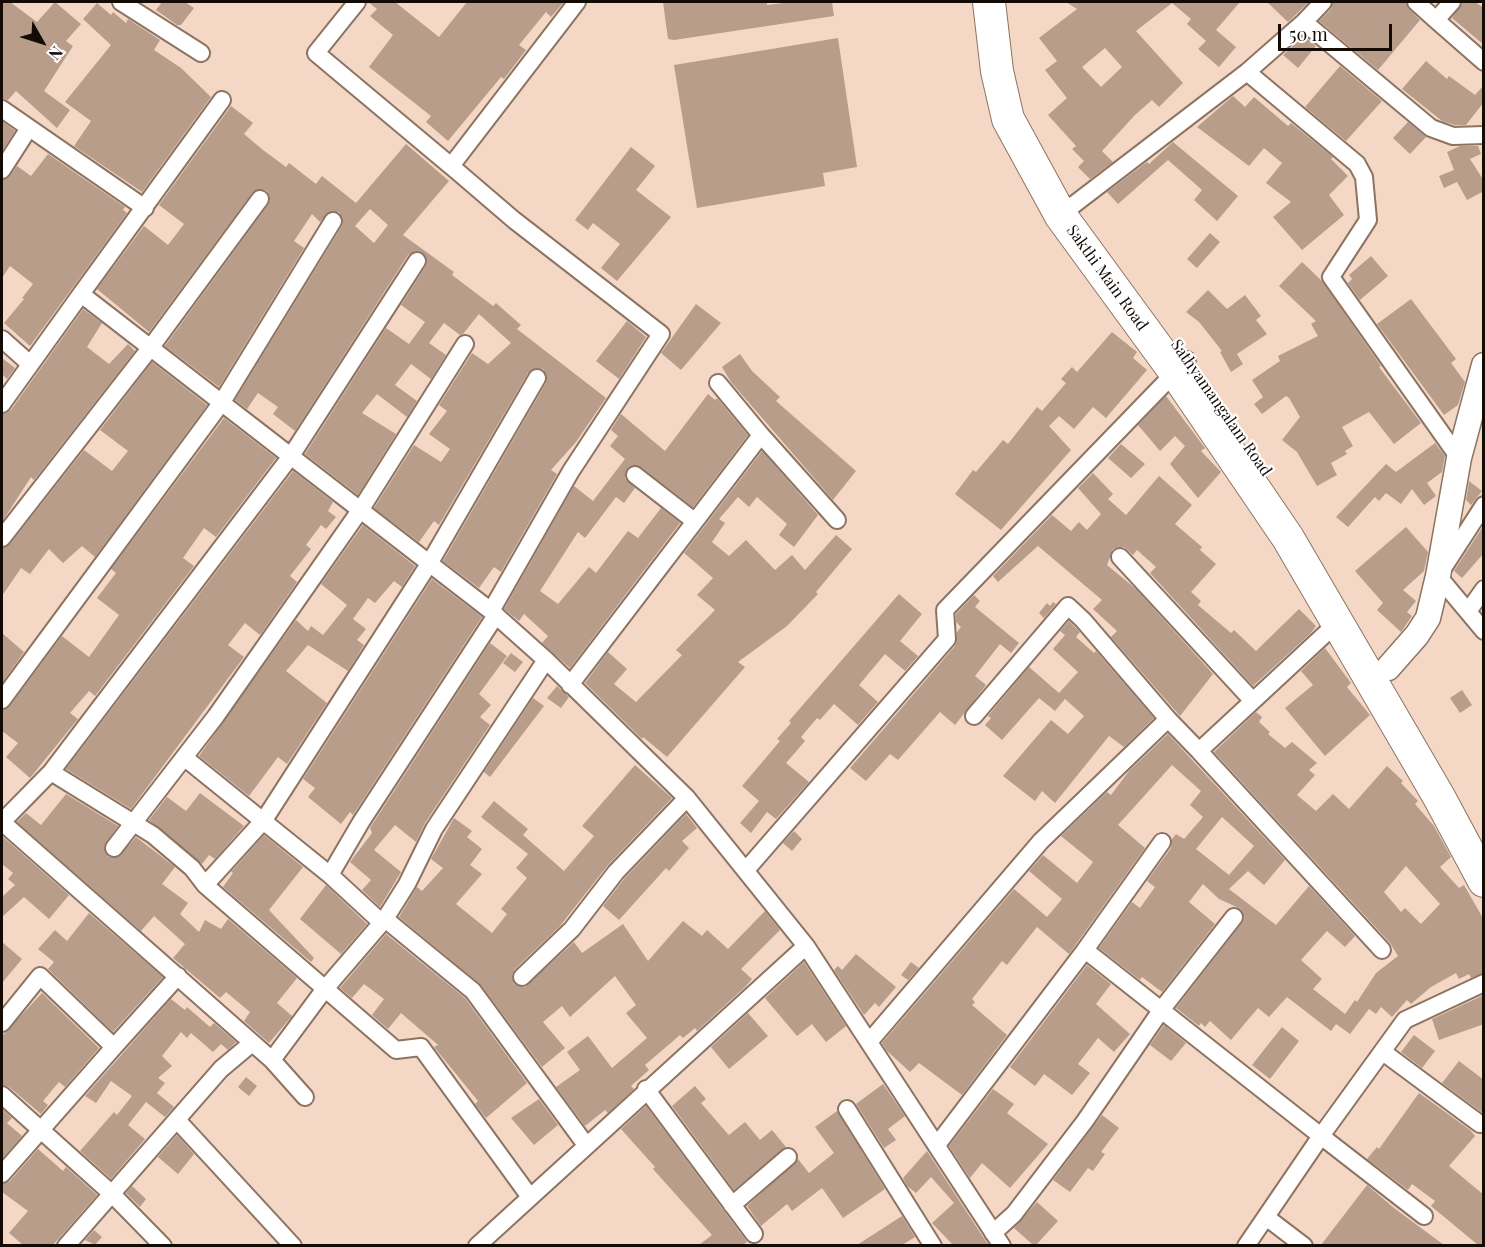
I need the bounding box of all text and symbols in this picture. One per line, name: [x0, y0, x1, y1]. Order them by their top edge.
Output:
north arrow: [12, 12, 72, 72]
scale bar: [1281, 12, 1395, 50]
text: 50 m: [1289, 22, 1328, 46]
text: N: [45, 43, 68, 65]
street label: Sakthi Main Road: [1062, 222, 1152, 334]
street label: Sathyamangalam Road: [1167, 336, 1275, 480]

